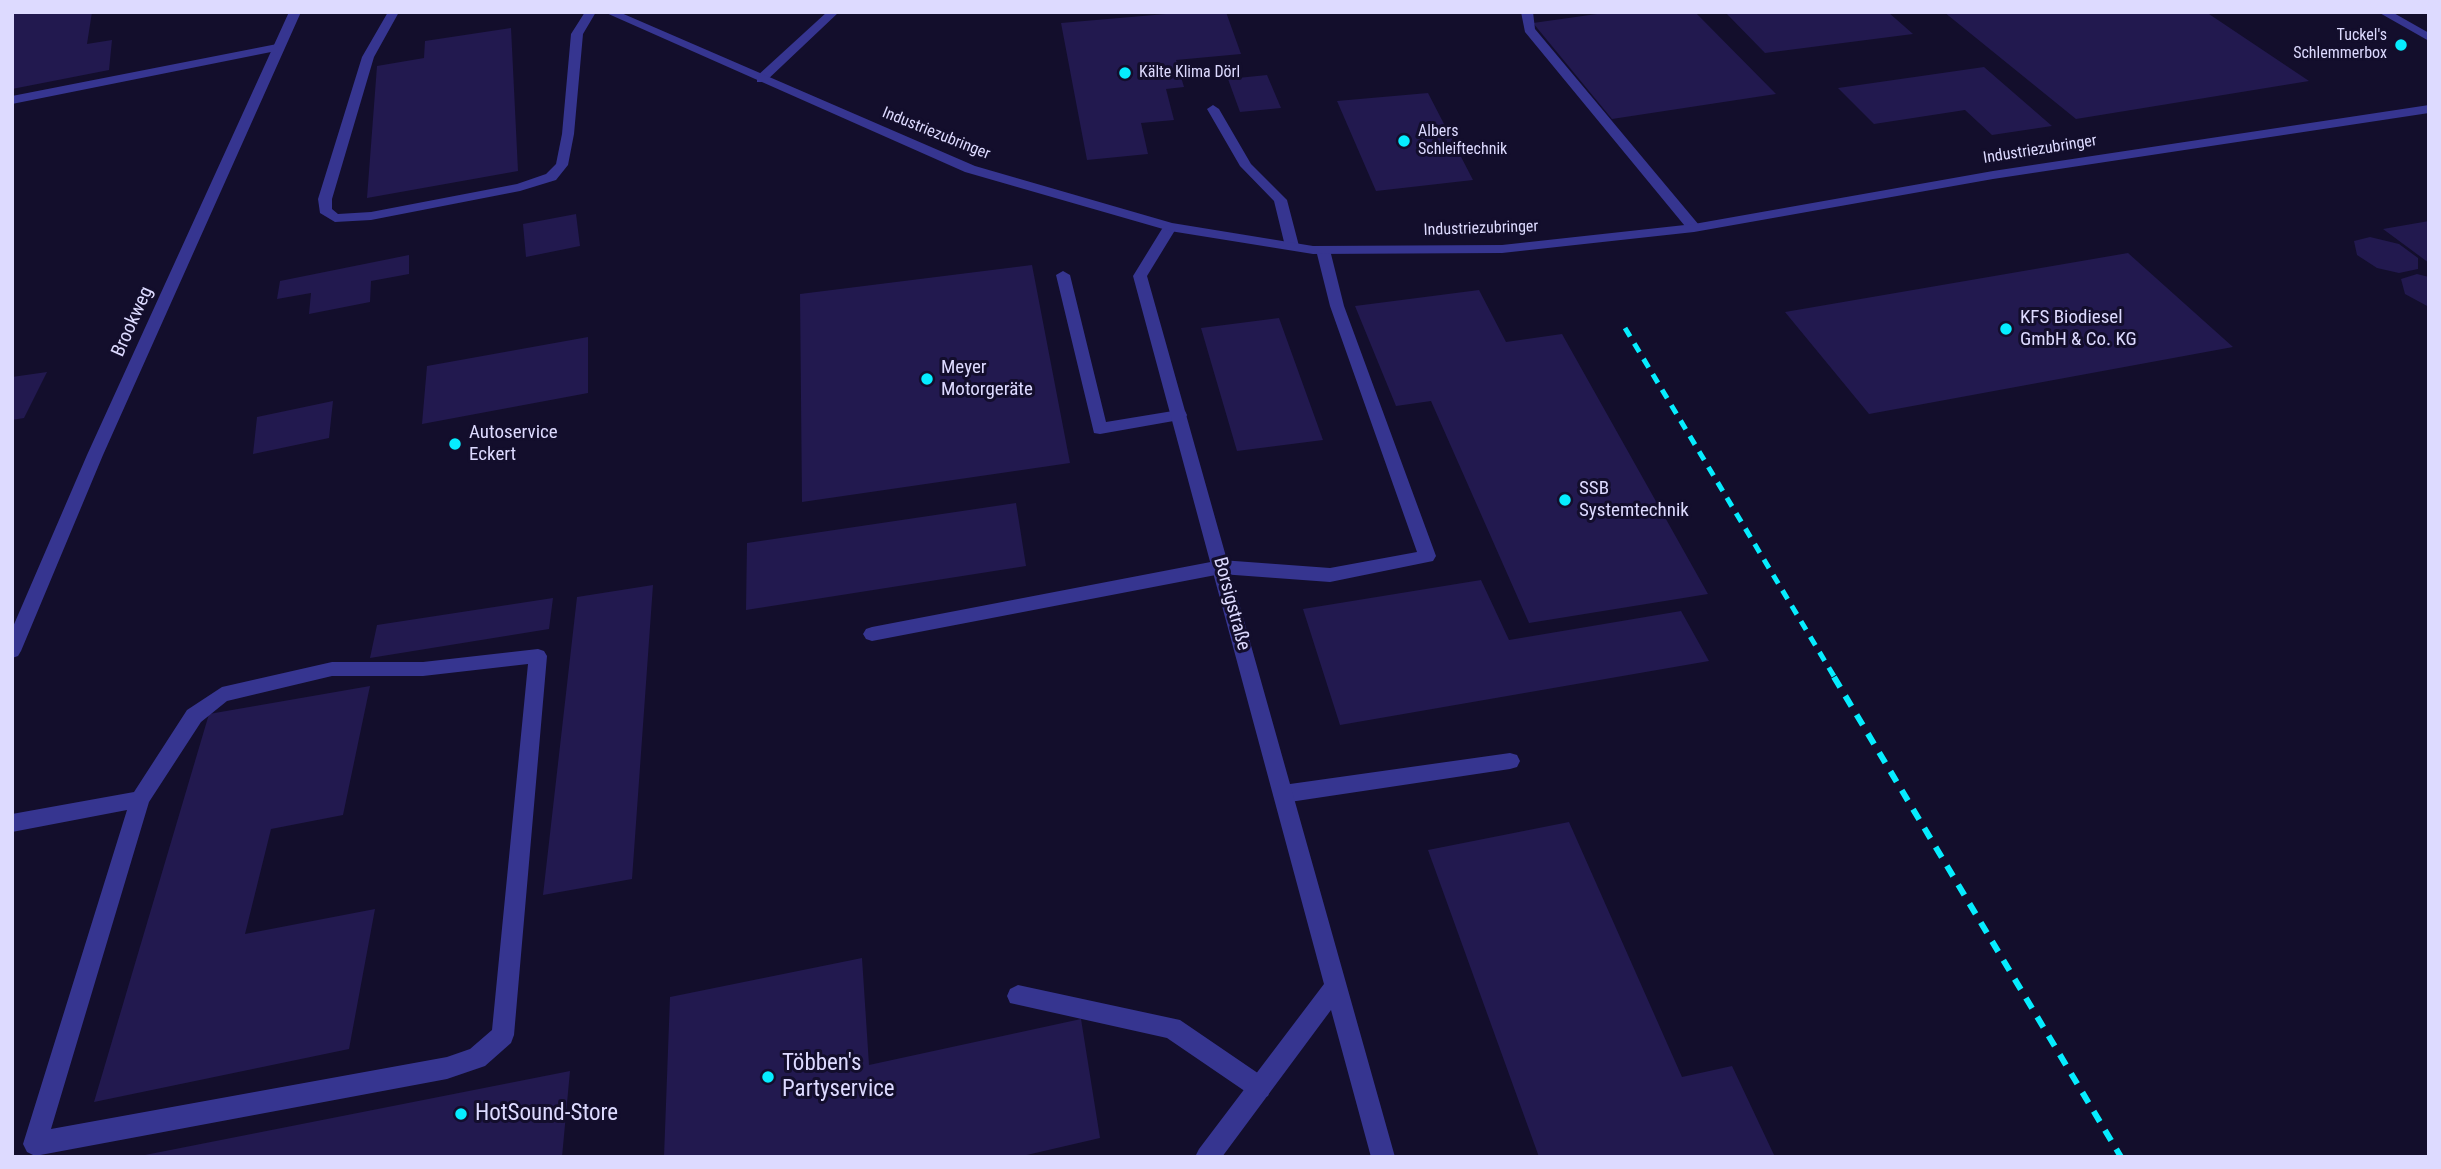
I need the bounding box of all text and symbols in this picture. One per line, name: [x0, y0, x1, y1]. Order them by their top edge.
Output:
place label: Tuckel's Schlemmerbox: [2293, 26, 2387, 64]
marker: Tuckel's Schlemmerbox: [2393, 37, 2409, 53]
place label: Kälte Klima Dörl: [1139, 63, 1240, 83]
marker: Kälte Klima Dörl: [1117, 65, 1133, 81]
street label: Industriezubringer: [879, 104, 993, 164]
place label: Albers Schleiftechnik: [1418, 122, 1507, 160]
street label: Industriezubringer: [1982, 132, 2098, 168]
marker: Albers Schleiftechnik: [1396, 133, 1412, 149]
street label: Industriezubringer: [1423, 217, 1539, 241]
street label: Brookweg: [107, 283, 159, 361]
place label: KFS Biodiesel GmbH & Co. KG: [2020, 307, 2137, 351]
marker: KFS Biodiesel GmbH & Co. KG: [1998, 321, 2014, 337]
place label: Meyer Motorgeräte: [941, 357, 1033, 401]
marker: Meyer Motorgeräte: [919, 371, 935, 387]
place label: Autoservice Eckert: [469, 422, 558, 466]
marker: Autoservice Eckert: [447, 436, 463, 452]
place label: SSB Systemtechnik: [1579, 478, 1689, 522]
marker: SSB Systemtechnik: [1557, 492, 1573, 508]
street label: Borsigstraße: [1208, 555, 1254, 653]
place label: Többen's Partyservice: [782, 1050, 895, 1104]
marker: Többen's Partyservice: [760, 1069, 776, 1085]
place label: HotSound-Store: [475, 1100, 618, 1128]
marker: HotSound-Store: [453, 1106, 469, 1122]

